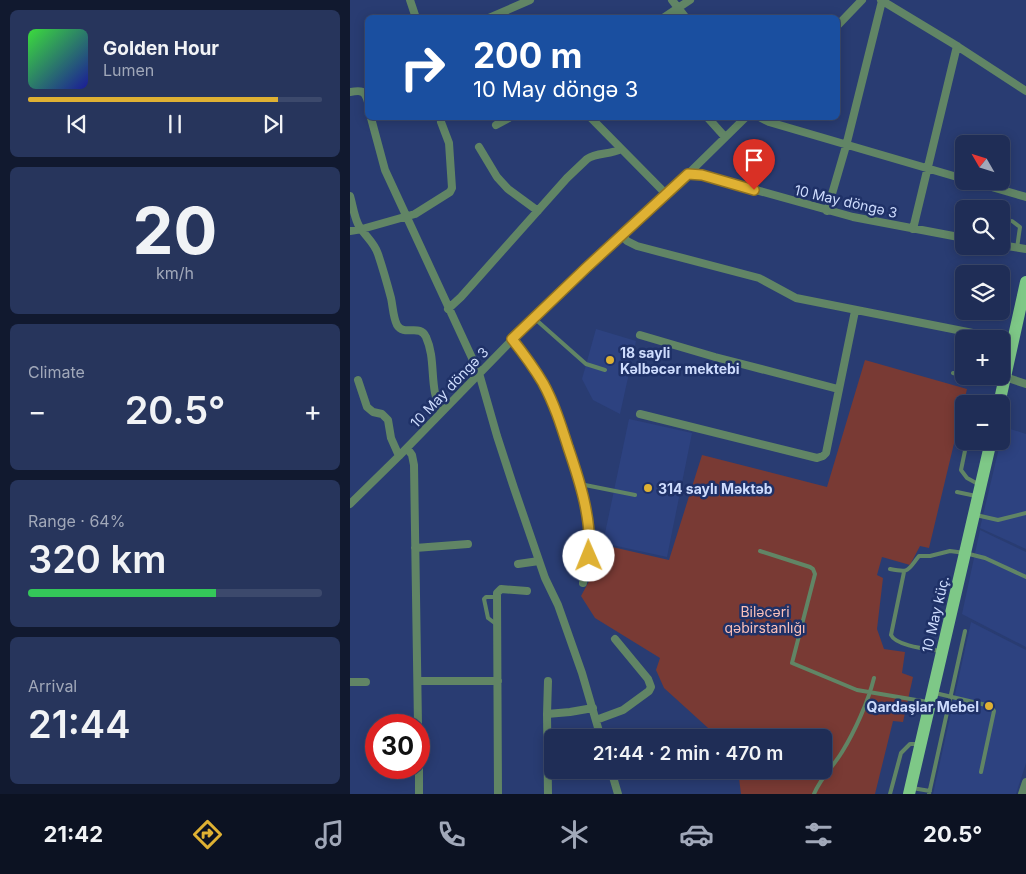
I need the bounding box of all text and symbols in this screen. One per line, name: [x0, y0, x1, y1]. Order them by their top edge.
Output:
text: 200 m: [473, 34, 582, 76]
icon: right: [390, 35, 455, 100]
text: Golden Hour: [103, 37, 219, 60]
text: Lumen: [103, 60, 154, 80]
text: 10 May döngə 3: [473, 76, 638, 102]
icon: previous: [63, 110, 91, 138]
icon: pause: [161, 110, 189, 138]
icon: next: [259, 110, 287, 138]
north arrow: [955, 135, 1010, 190]
map controls: [955, 135, 1010, 450]
pin: [733, 139, 775, 190]
icon: arrive: [740, 146, 768, 174]
street label: 10 May döngə 3: [793, 181, 899, 221]
text: 20: [133, 191, 217, 270]
button: search: [955, 200, 1010, 255]
text: km/h: [156, 263, 194, 283]
button: layers: [955, 265, 1010, 320]
button: +: [955, 330, 1010, 385]
street label: 10 May döngə 3: [406, 343, 492, 431]
place label: 18 sayli Kəlbəcər mektebi: [620, 344, 740, 377]
marker: 18 sayli Kəlbəcər mektebi: [604, 354, 616, 366]
text: Climate: [28, 362, 85, 382]
text: 20.5°: [125, 387, 225, 433]
text: −: [28, 394, 47, 428]
text: +: [303, 394, 322, 428]
button: −: [955, 395, 1010, 450]
place label: 314 saylı Məktəb: [658, 480, 773, 497]
marker: 314 saylı Məktəb: [642, 482, 654, 494]
text: Range · 64%: [28, 511, 125, 531]
position arrow: [562, 529, 614, 581]
text: 320 km: [28, 536, 166, 582]
street label: 10 May küç.: [918, 574, 952, 654]
park label: Biləcəri qəbirstanlığı: [725, 603, 805, 636]
text: Arrival: [28, 676, 77, 696]
place label: Qardaşlar Mebel: [867, 698, 979, 715]
marker: Qardaşlar Mebel: [983, 700, 995, 712]
text: 21:44: [28, 701, 130, 747]
speed limit sign: 30: [365, 714, 430, 779]
text: 21:44 · 2 min · 470 m: [593, 742, 783, 765]
icon: directions: [190, 817, 225, 852]
icon: music: [312, 817, 347, 852]
icon: phone: [434, 817, 469, 852]
icon: climate: [557, 817, 592, 852]
icon: car: [679, 817, 714, 852]
icon: filters: [801, 817, 836, 852]
text: 21:42: [44, 821, 103, 847]
text: 20.5°: [923, 821, 982, 847]

